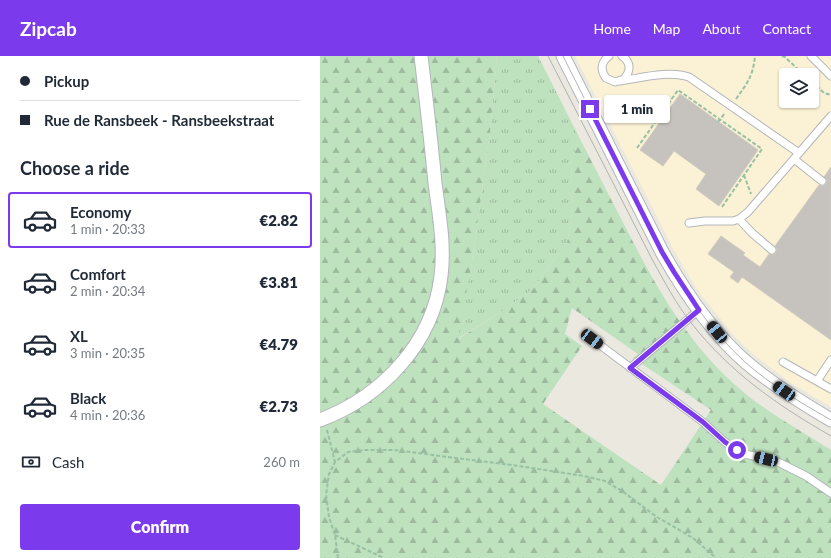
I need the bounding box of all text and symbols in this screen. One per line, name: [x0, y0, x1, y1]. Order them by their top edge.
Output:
text: Zipcab: [20, 17, 77, 40]
text: Home: [593, 20, 631, 37]
text: Map: [653, 20, 680, 37]
text: About: [702, 20, 740, 37]
text: Contact: [762, 20, 811, 37]
map controls: [779, 68, 819, 108]
button: layers: [779, 68, 819, 108]
text: Pickup: [44, 72, 89, 90]
callout: 1 min: [604, 95, 670, 123]
route end: [581, 100, 599, 118]
text: 1 min: [621, 101, 653, 117]
text: Rue de Ransbeek - Ransbeekstraat: [44, 111, 274, 129]
text: Choose a ride: [20, 157, 129, 179]
icon: car: [22, 202, 58, 238]
text: Economy: [70, 203, 131, 221]
text: €2.82: [260, 211, 298, 229]
text: 1 min · 20:33: [70, 221, 145, 237]
icon: car: [22, 264, 58, 300]
text: Comfort: [70, 265, 126, 283]
text: €3.81: [260, 273, 298, 291]
text: 2 min · 20:34: [70, 283, 145, 299]
car: [705, 319, 729, 345]
icon: car: [22, 326, 58, 362]
text: XL: [70, 327, 88, 345]
car: [579, 327, 605, 351]
text: €4.79: [260, 335, 298, 353]
text: 3 min · 20:35: [70, 345, 145, 361]
car: [771, 379, 797, 403]
icon: car: [22, 388, 58, 424]
text: Black: [70, 389, 106, 407]
text: €2.73: [260, 397, 298, 415]
text: 4 min · 20:36: [70, 407, 145, 423]
route start: [728, 441, 746, 459]
car: [753, 450, 779, 468]
icon: cash: [20, 451, 42, 473]
text: Cash: [52, 453, 84, 471]
text: 260 m: [263, 454, 300, 470]
button: Confirm: [20, 504, 300, 550]

